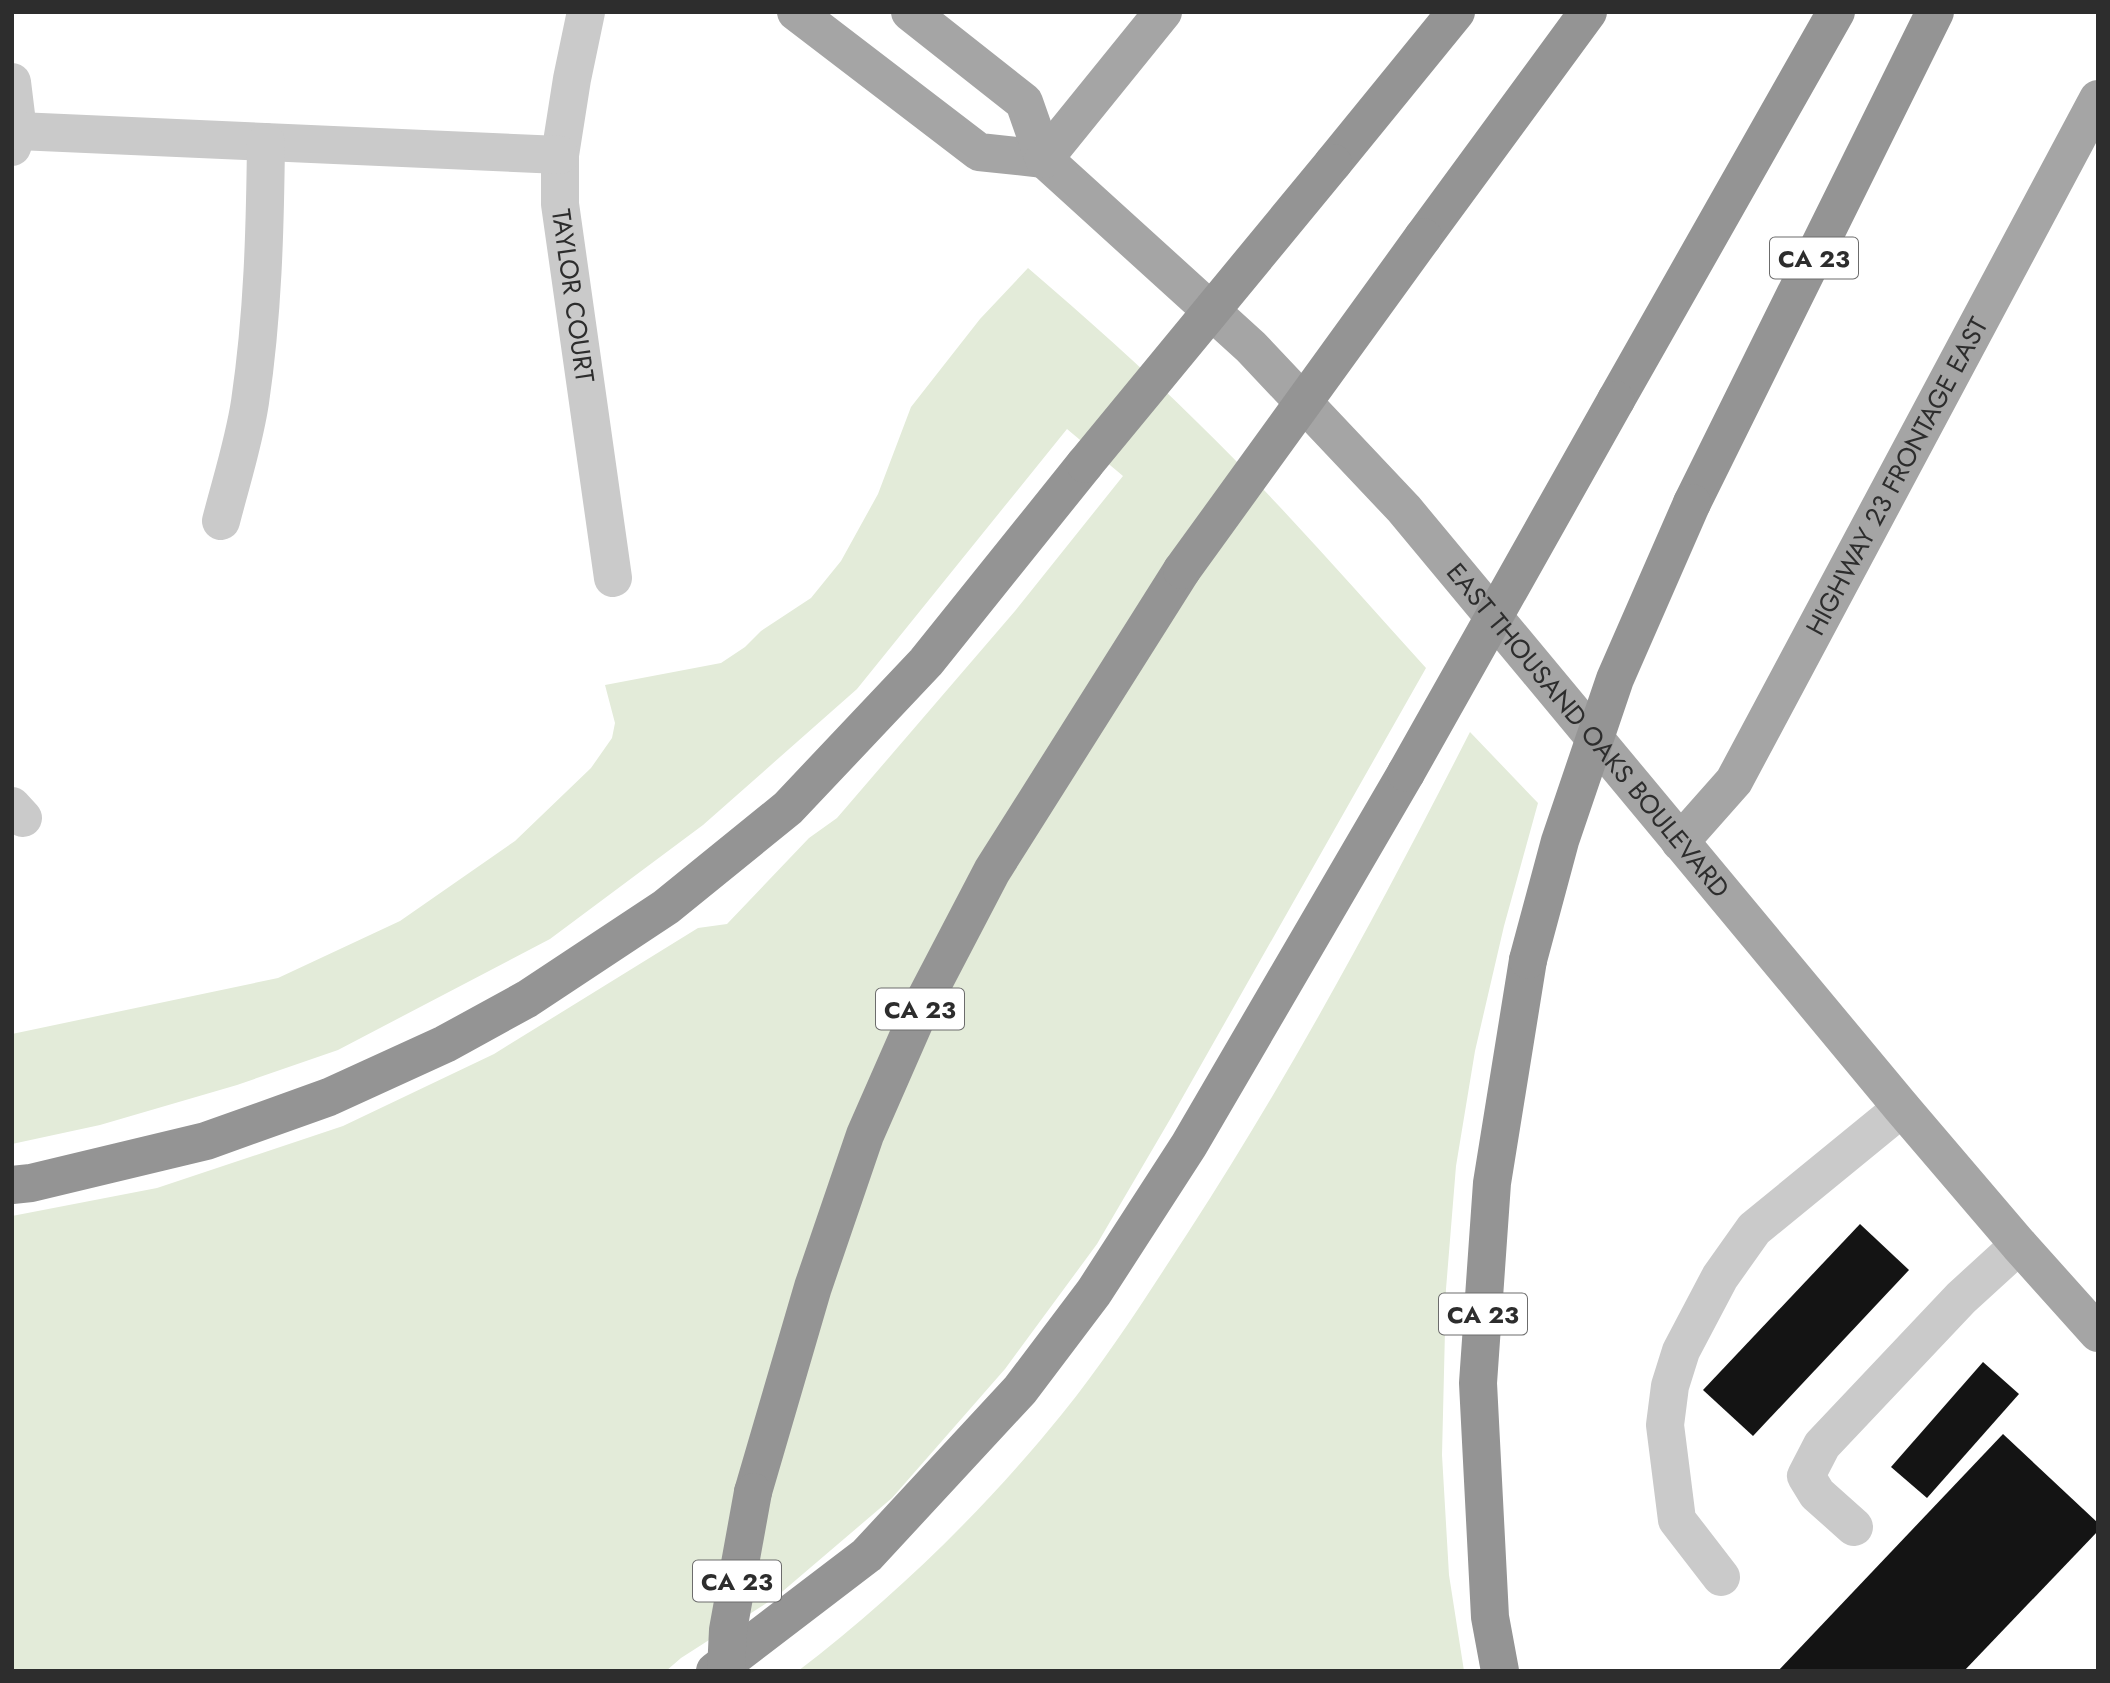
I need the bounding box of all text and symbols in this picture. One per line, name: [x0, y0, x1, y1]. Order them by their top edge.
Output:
street label: TAYLOR COURT: [542, 207, 604, 385]
road number: CA 23: [1770, 237, 1858, 278]
street label: HIGHWAY 23 FRONTAGE EAST: [1796, 310, 1997, 642]
street label: EAST THOUSAND OAKS BOULEVARD: [1437, 555, 1739, 906]
road number: CA 23: [876, 988, 964, 1030]
road number: CA 23: [1439, 1294, 1527, 1334]
road number: CA 23: [693, 1560, 781, 1602]

